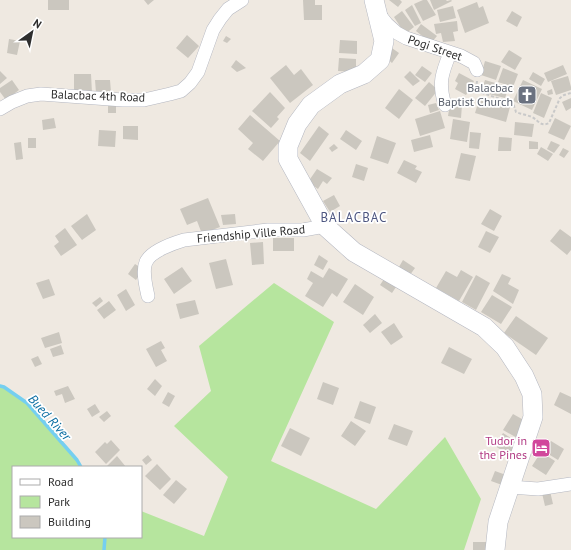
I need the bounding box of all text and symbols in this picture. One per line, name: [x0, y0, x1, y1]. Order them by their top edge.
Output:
north arrow: [12, 12, 52, 52]
text: N: [31, 16, 44, 31]
street label: Pogi Street: [406, 31, 464, 64]
place label: Balacbac Baptist Church: [438, 80, 514, 109]
church icon: Balacbac Baptist Church: [516, 84, 538, 106]
street label: Balacbac 4th Road: [51, 86, 145, 105]
district label: BALACBAC: [321, 209, 388, 226]
street label: Friendship Ville Road: [196, 221, 306, 246]
water label: Bued River: [24, 391, 75, 445]
place label: Tudor in the Pines: [479, 433, 527, 462]
hotel icon: Tudor in the Pines: [530, 437, 552, 459]
legend: [12, 466, 142, 538]
text: Road: [48, 474, 73, 489]
text: Park: [48, 494, 70, 509]
text: Building: [48, 514, 91, 529]

